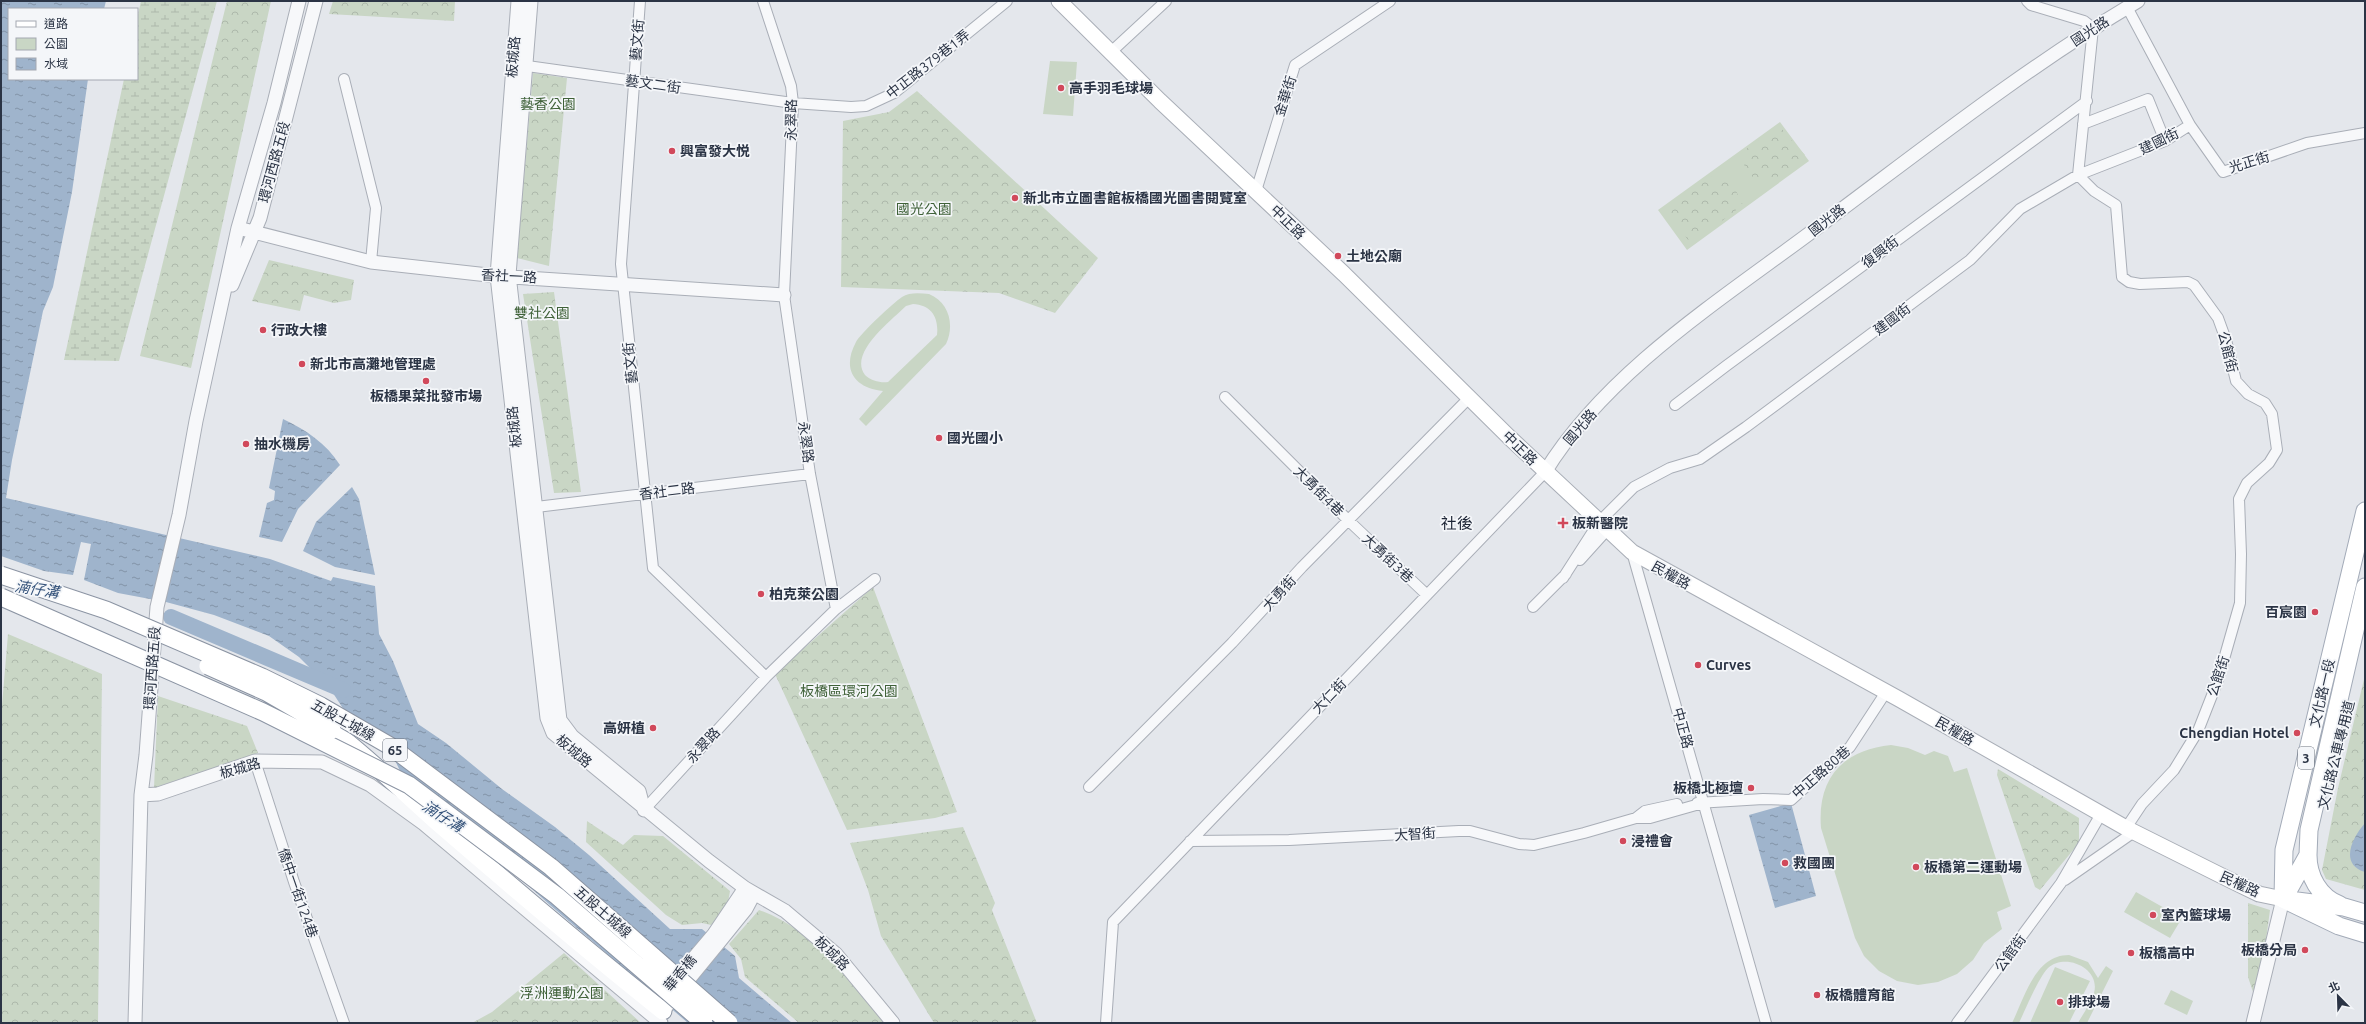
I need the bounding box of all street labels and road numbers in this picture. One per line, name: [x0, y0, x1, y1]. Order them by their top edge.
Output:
street label: 國光路: [2068, 13, 2112, 49]
street label: 藝文街: [627, 18, 647, 62]
street label: 中正路379巷1弄: [883, 26, 973, 102]
street label: 板城路: [503, 35, 523, 79]
street label: 藝文二街: [624, 72, 682, 96]
street label: 金華街: [1271, 74, 1299, 118]
street label: 永翠路: [783, 99, 799, 141]
street label: 環河西路五段: [255, 119, 293, 205]
street label: 建國街: [2137, 125, 2181, 157]
street label: 光正街: [2227, 148, 2271, 176]
street label: 國光路: [1806, 201, 1848, 239]
street label: 中正路: [1267, 202, 1309, 242]
street label: 復興街: [1858, 233, 1902, 271]
street label: 香社一路: [481, 267, 537, 285]
street label: 建國街: [1870, 300, 1914, 338]
street label: 公館街: [2215, 330, 2241, 374]
street label: 藝文街: [620, 341, 640, 385]
street label: 板城路: [504, 405, 524, 449]
street label: 國光路: [1560, 406, 1600, 448]
street label: 永翠路: [795, 420, 817, 464]
street label: 中正路: [1499, 428, 1541, 468]
street label: 大勇街4巷: [1291, 463, 1347, 519]
street label: 香社二路: [638, 480, 696, 502]
street label: 大勇街3巷: [1359, 530, 1417, 586]
street label: 民權路: [1649, 558, 1693, 592]
street label: 大勇街: [1259, 572, 1299, 614]
street label: 環河西路五段: [141, 626, 163, 710]
street label: 公館街: [2204, 654, 2232, 698]
street label: 文化路一段: [2306, 657, 2338, 729]
street label: 大仁街: [1309, 675, 1349, 717]
street label: 五股土城線: [309, 696, 377, 744]
street label: 文化路公車專用道: [2315, 699, 2357, 811]
street label: 中正路: [1670, 706, 1696, 750]
street label: 民權路: [1933, 714, 1977, 748]
street label: 永翠路: [683, 724, 723, 766]
street label: 板城路: [553, 731, 595, 771]
road number: 65: [383, 739, 407, 761]
street label: 中正路80巷: [1789, 742, 1853, 802]
road number: 3: [2298, 747, 2314, 769]
street label: 板城路: [218, 755, 262, 781]
street label: 大智街: [1393, 825, 1437, 843]
street label: 僑中一街124巷: [275, 846, 321, 940]
street label: 民權路: [2218, 868, 2262, 900]
street label: 五股土城線: [571, 883, 635, 941]
street label: 公館街: [1991, 931, 2029, 975]
street label: 板城路: [811, 932, 853, 974]
street label: 華香橋: [660, 952, 700, 994]

